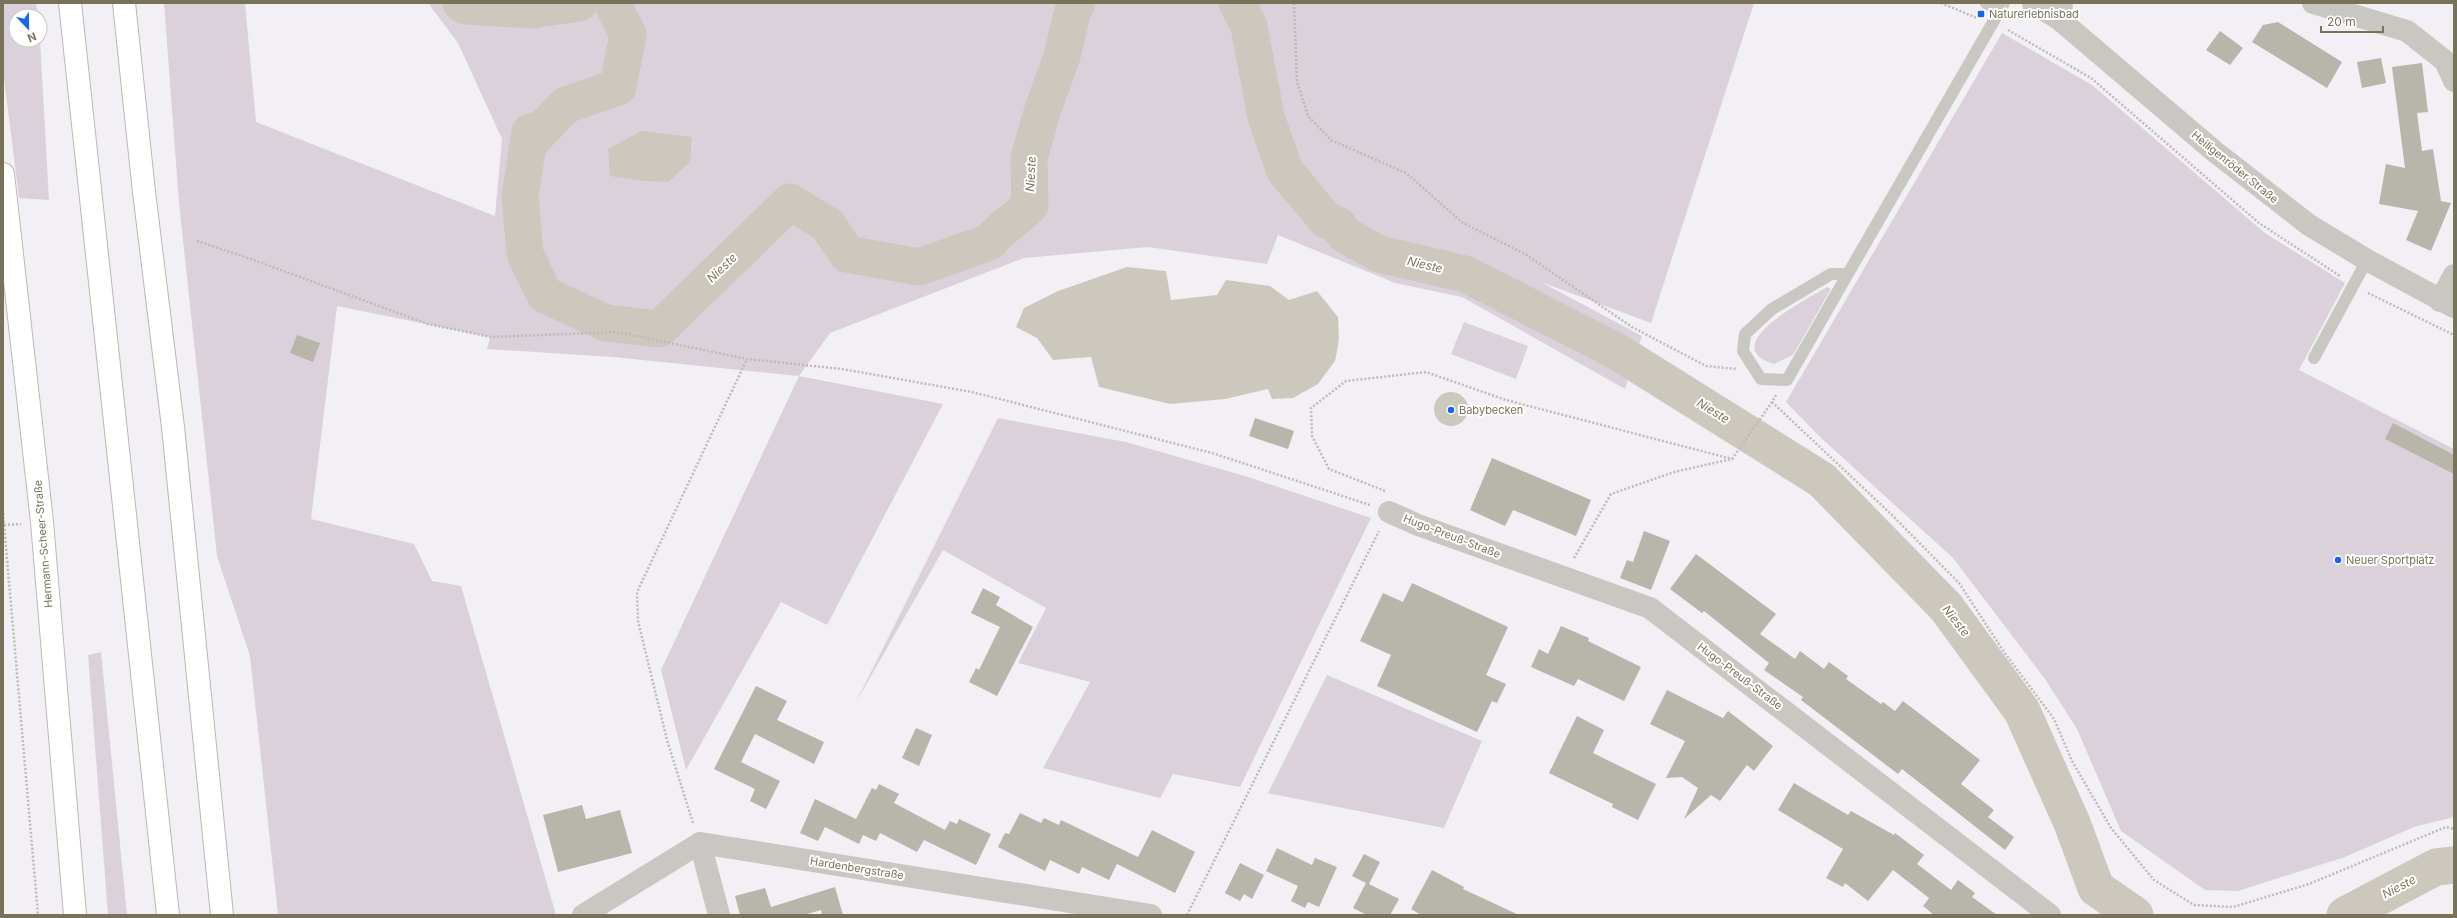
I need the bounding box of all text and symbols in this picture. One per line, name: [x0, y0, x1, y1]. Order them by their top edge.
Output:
place label: Naturerlebnisbad: [1989, 7, 2079, 21]
north arrow: [8, 8, 48, 48]
scale bar: [2321, 8, 2383, 34]
marker: Naturerlebnisbad: [1976, 9, 1986, 19]
text: 20 m: [2327, 14, 2356, 29]
text: N: [25, 29, 38, 45]
street label: Heiligenröder Straße: [2189, 128, 2281, 206]
water label: Nieste: [1022, 156, 1039, 192]
water label: Nieste: [704, 250, 740, 286]
water label: Nieste: [1406, 253, 1444, 276]
water label: Nieste: [1694, 395, 1733, 427]
place label: Babybecken: [1459, 403, 1523, 417]
marker: Babybecken: [1446, 405, 1456, 415]
street label: Hermann-Scheer-Straße: [30, 479, 56, 609]
street label: Hugo-Preuß-Straße: [1401, 511, 1503, 561]
place label: Neuer Sportplatz: [2346, 553, 2434, 567]
marker: Neuer Sportplatz: [2333, 555, 2343, 565]
water label: Nieste: [1939, 602, 1973, 640]
street label: Hugo-Preuß-Straße: [1695, 639, 1785, 713]
street label: Hardenbergstraße: [809, 854, 905, 882]
water label: Nieste: [2379, 871, 2418, 902]

